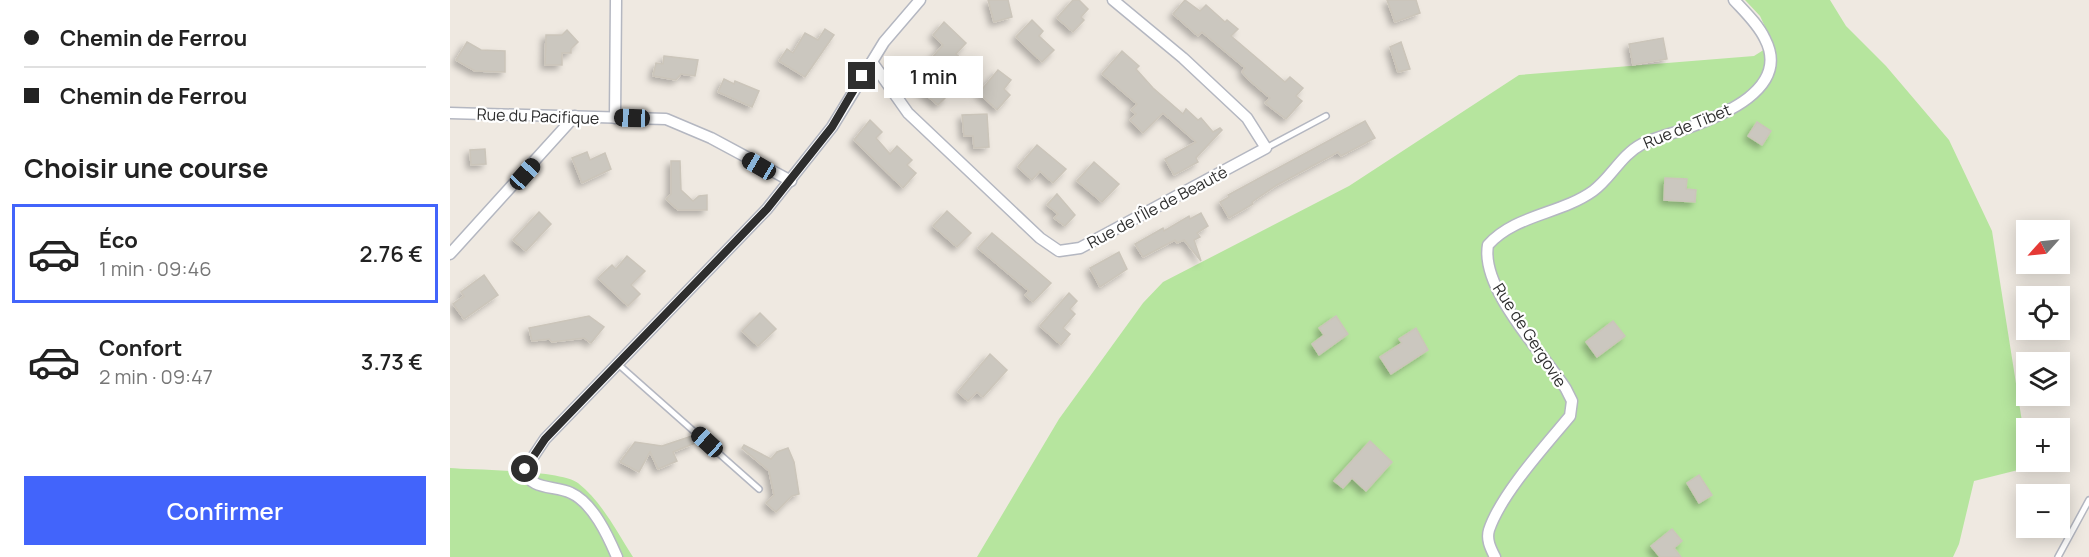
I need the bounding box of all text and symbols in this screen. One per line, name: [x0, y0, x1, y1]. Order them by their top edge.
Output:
text: Chemin de Ferrou: [60, 23, 247, 53]
callout: 1 min: [883, 55, 982, 97]
route end: [848, 62, 875, 89]
text: 1 min: [910, 63, 957, 90]
text: Chemin de Ferrou: [60, 81, 247, 111]
street label: Rue de Tibet: [1640, 98, 1734, 154]
street label: Rue du Pacifique: [476, 103, 600, 129]
car: [614, 108, 650, 128]
text: Choisir une course: [24, 149, 268, 186]
car: [739, 149, 779, 183]
car: [506, 155, 544, 193]
street label: Rue de l'Île de Beauté: [1083, 161, 1231, 253]
north arrow: [2016, 220, 2070, 274]
map controls: [2016, 220, 2070, 538]
text: Éco: [99, 225, 138, 255]
icon: car: [27, 227, 81, 281]
text: 2.76 €: [359, 239, 423, 269]
text: 1 min · 09:46: [99, 255, 212, 282]
street label: Rue de Gergovie: [1488, 279, 1572, 391]
button: locate: [2016, 286, 2070, 340]
text: Confort: [99, 333, 182, 363]
icon: car: [27, 335, 81, 389]
text: 3.73 €: [361, 347, 423, 377]
button: layers: [2016, 352, 2070, 406]
text: 2 min · 09:47: [99, 363, 213, 390]
button: +: [2016, 418, 2070, 472]
car: [688, 423, 726, 461]
route start: [511, 455, 538, 482]
button: Confirmer: [24, 476, 426, 545]
button: −: [2016, 484, 2070, 538]

